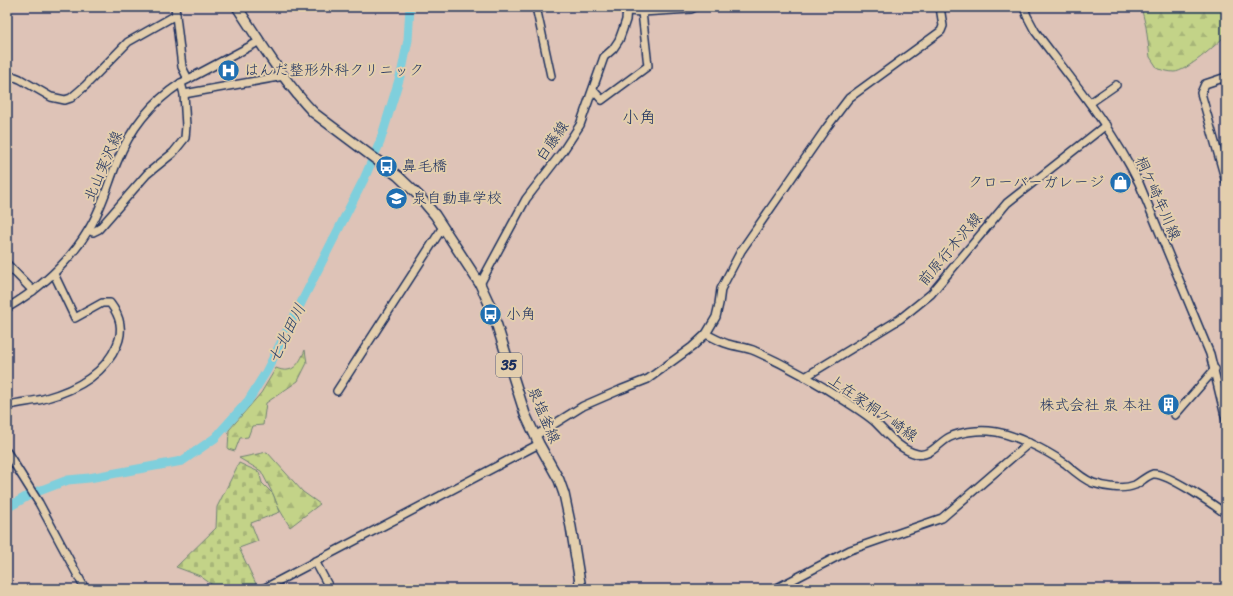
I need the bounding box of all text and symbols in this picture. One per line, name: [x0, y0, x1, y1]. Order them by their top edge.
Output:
hospital icon: はんだ整形外科クリニック: [215, 57, 241, 83]
place label: はんだ整形外科クリニック: [244, 57, 424, 83]
district label: 小角: [622, 102, 656, 132]
street label: 白藤線: [528, 115, 576, 167]
street label: 北山実沢線: [76, 126, 130, 206]
street label: 桐ケ崎年川線: [1128, 152, 1188, 244]
bus stop icon: 鼻毛橋: [374, 153, 400, 179]
place label: 鼻毛橋: [402, 153, 447, 179]
place label: クローバーガレージ: [968, 169, 1104, 195]
shop icon: クローバーガレージ: [1107, 169, 1133, 195]
school or university icon: 泉自動車学校: [383, 185, 409, 211]
place label: 泉自動車学校: [412, 185, 502, 211]
street label: 前原行木沢線: [911, 206, 989, 292]
water label: 七北田川: [259, 298, 314, 368]
bus stop icon: 小角: [478, 301, 504, 327]
place label: 小角: [506, 301, 536, 327]
road number: 35: [496, 353, 522, 377]
street label: 上在家桐ケ崎線: [823, 367, 923, 449]
street label: 泉塩釜線: [520, 382, 568, 448]
place label: 株式会社 泉 本社: [1039, 392, 1152, 418]
building icon: 株式会社 泉 本社: [1155, 392, 1181, 418]

